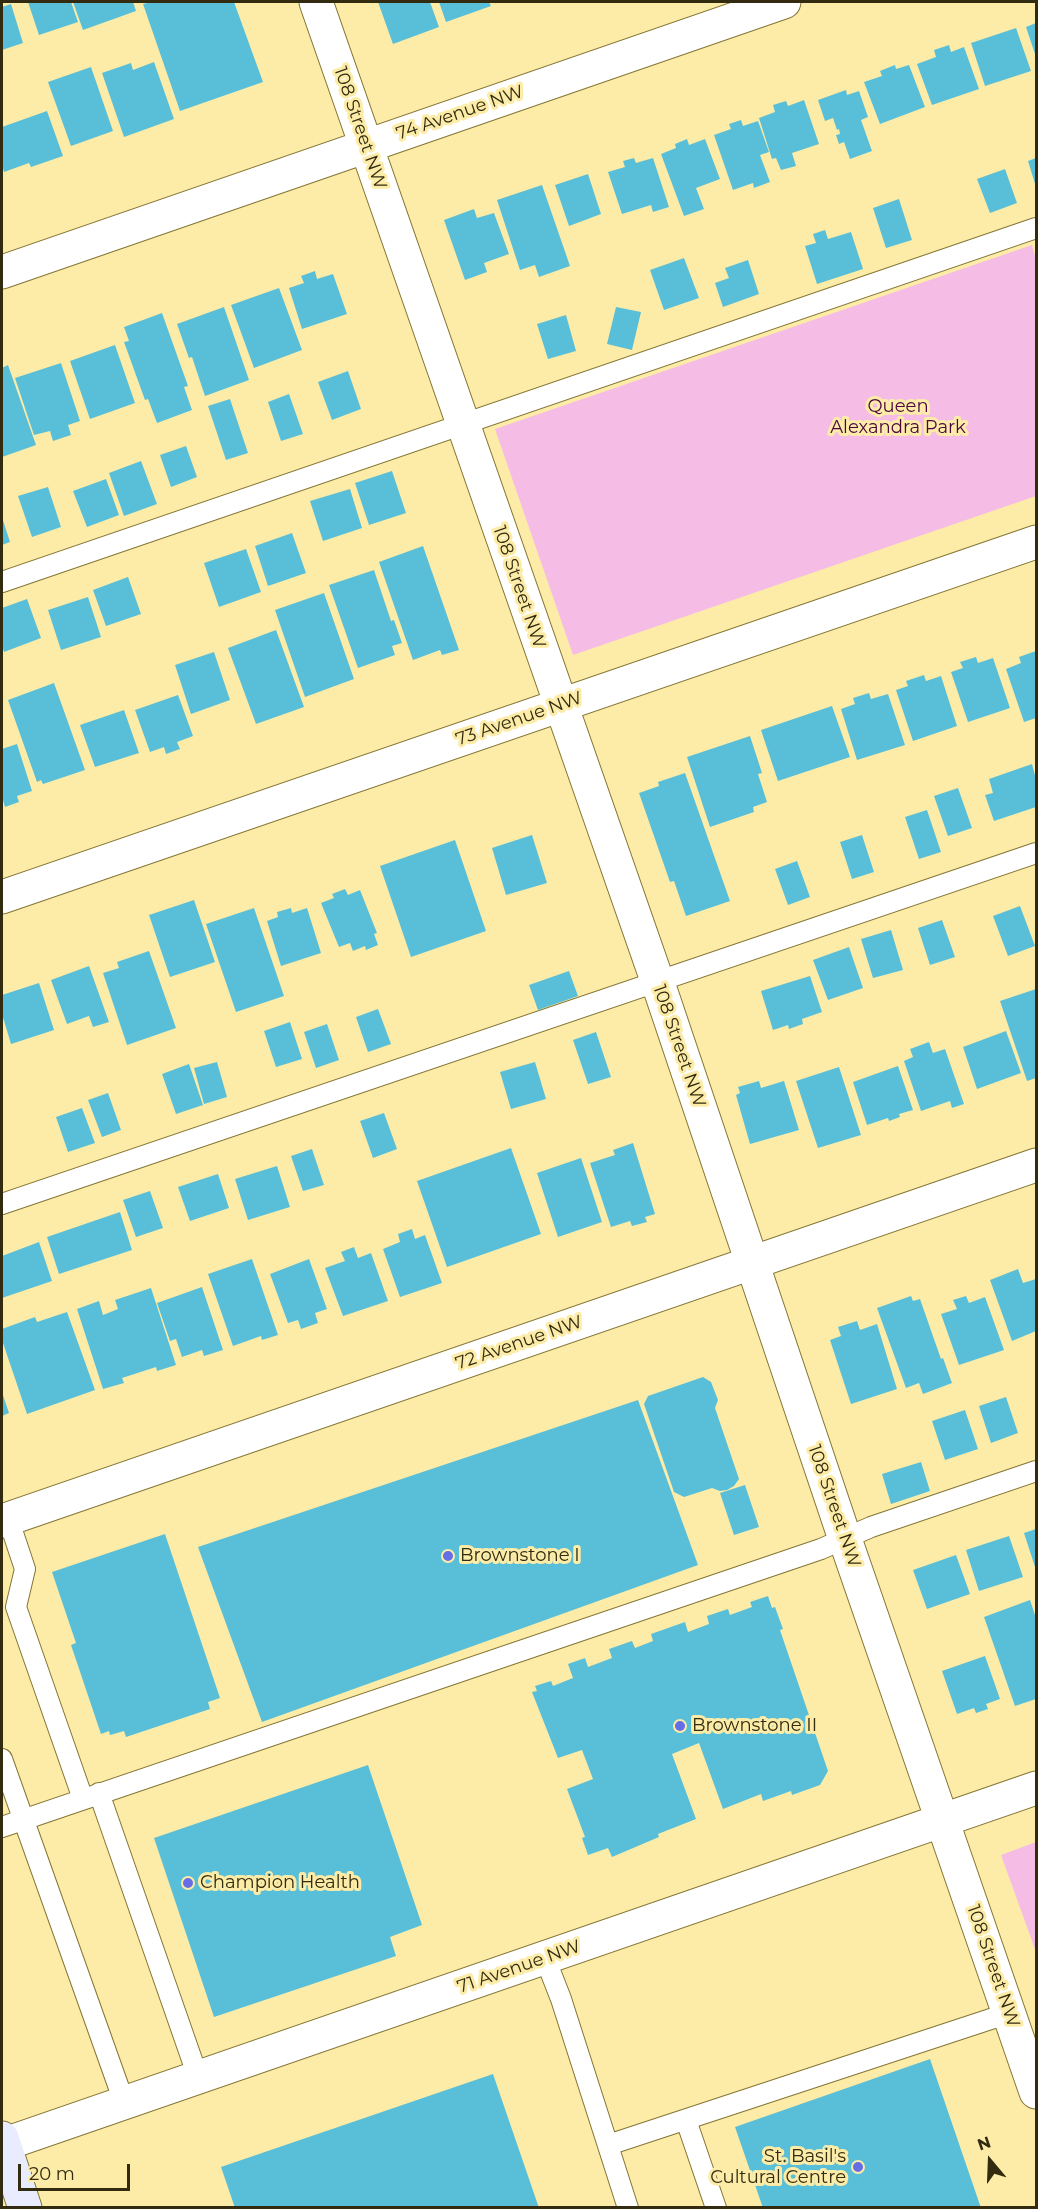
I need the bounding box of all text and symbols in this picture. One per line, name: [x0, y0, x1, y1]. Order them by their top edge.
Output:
street label: 108 Street NW: [329, 64, 391, 192]
street label: 74 Avenue NW: [394, 81, 526, 145]
park label: Queen Alexandra Park: [830, 396, 966, 438]
street label: 108 Street NW: [488, 523, 550, 651]
street label: 73 Avenue NW: [453, 687, 585, 751]
street label: 108 Street NW: [648, 982, 710, 1110]
street label: 72 Avenue NW: [453, 1311, 585, 1375]
street label: 108 Street NW: [803, 1442, 865, 1570]
place label: Brownstone I: [460, 1545, 580, 1567]
marker: Brownstone I: [441, 1549, 455, 1563]
place label: Brownstone II: [692, 1715, 817, 1737]
marker: Brownstone II: [673, 1719, 687, 1733]
place label: Champion Health: [200, 1872, 360, 1894]
marker: Champion Health: [181, 1876, 195, 1890]
street label: 108 Street NW: [962, 1902, 1024, 2030]
street label: 71 Avenue NW: [454, 1936, 584, 1998]
north arrow: [960, 2131, 1020, 2191]
text: N: [975, 2132, 993, 2155]
place label: St. Basil's Cultural Centre: [710, 2146, 846, 2188]
scale bar: [21, 2152, 134, 2190]
marker: St. Basil's Cultural Centre: [851, 2160, 865, 2174]
text: 20 m: [29, 2163, 75, 2185]

